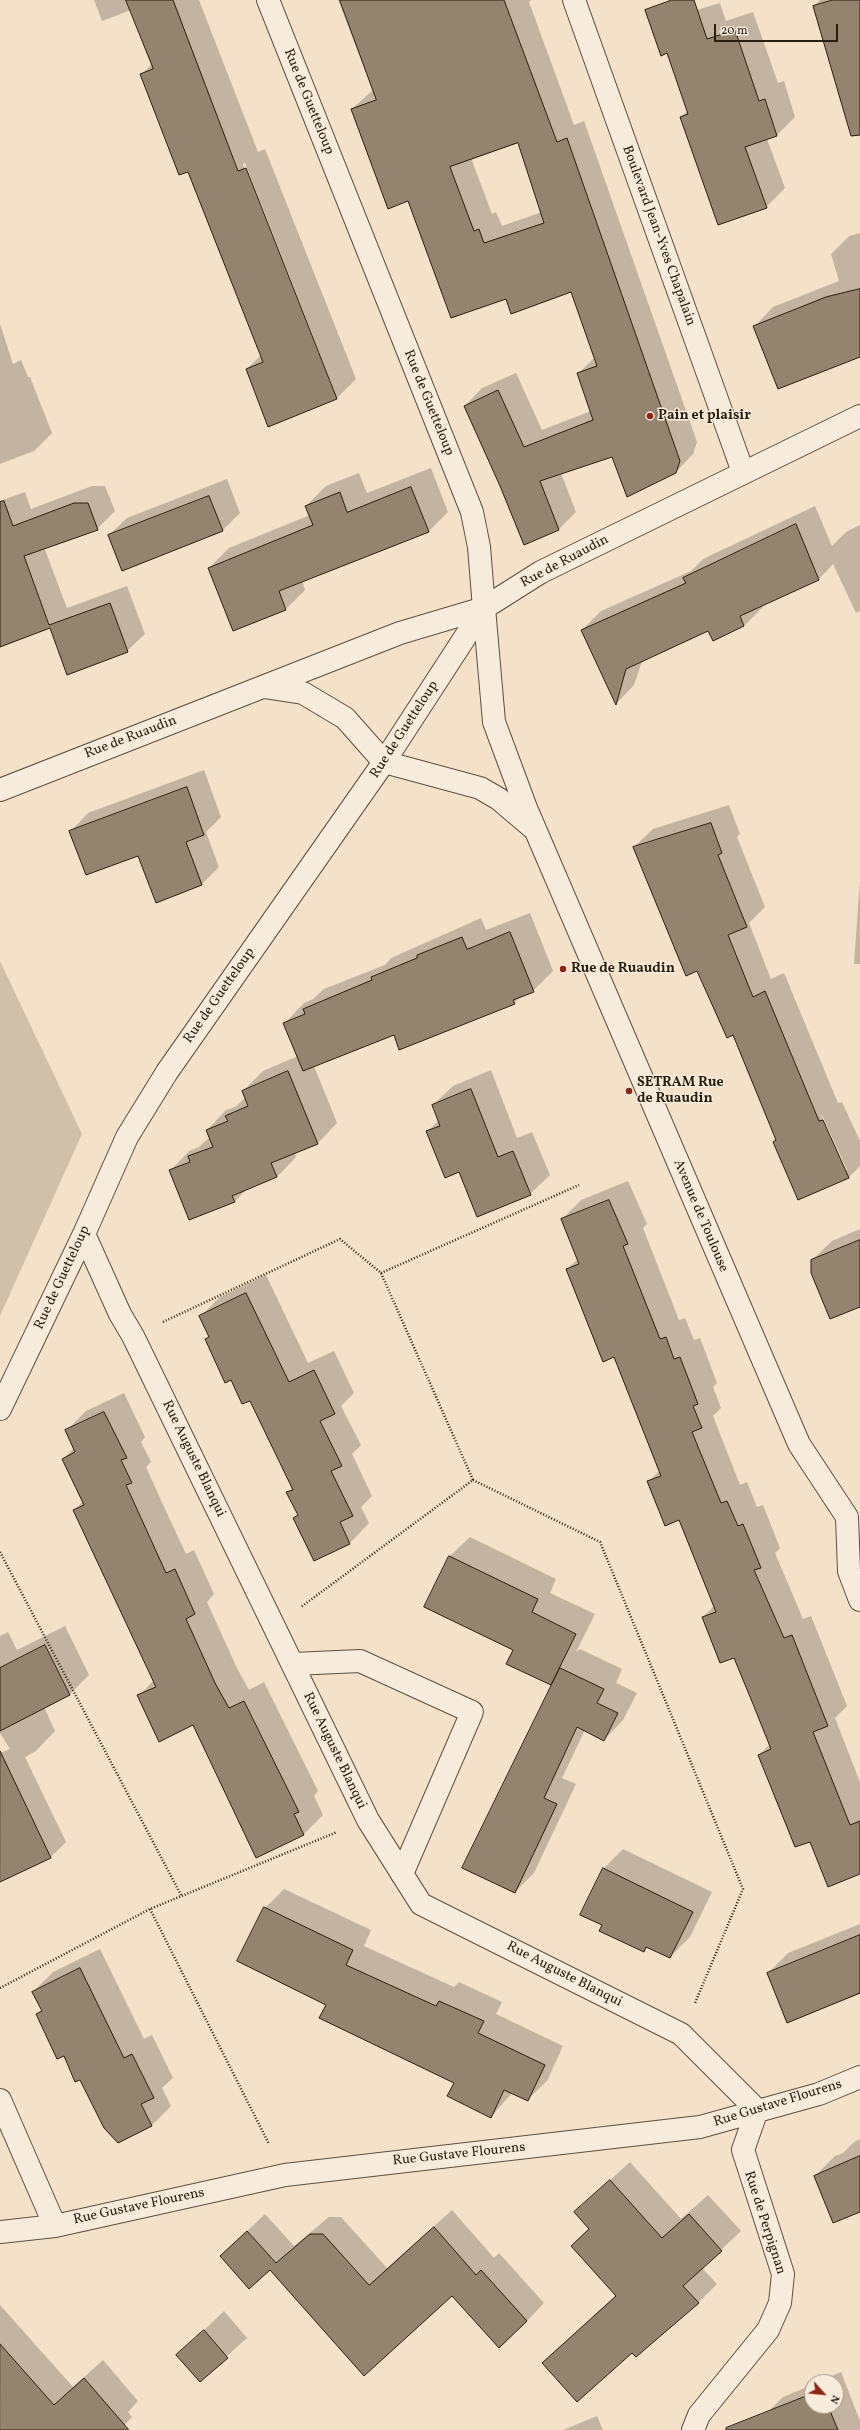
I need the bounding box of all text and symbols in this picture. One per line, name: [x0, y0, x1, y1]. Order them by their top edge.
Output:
scale bar: [716, 16, 840, 42]
text: 20 m: [721, 23, 748, 39]
street label: Rue de Guetteloup: [279, 47, 337, 157]
street label: Boulevard Jean-Yves Chapalain: [617, 144, 699, 328]
street label: Rue de Guetteloup: [399, 348, 457, 458]
place label: Pain et plaisir: [658, 408, 751, 424]
marker: Pain et plaisir: [645, 411, 655, 421]
street label: Rue de Ruaudin: [518, 532, 612, 592]
street label: Rue de Guetteloup: [367, 678, 443, 782]
street label: Rue de Ruaudin: [83, 713, 179, 763]
street label: Rue de Guetteloup: [181, 945, 259, 1047]
place label: Rue de Ruaudin: [571, 961, 675, 977]
marker: Rue de Ruaudin: [558, 964, 568, 974]
place label: SETRAM Rue de Ruaudin: [637, 1075, 724, 1108]
marker: SETRAM Rue de Ruaudin: [624, 1086, 634, 1096]
street label: Avenue de Toulouse: [669, 1157, 731, 1275]
street label: Rue de Guetteloup: [32, 1223, 94, 1333]
street label: Rue Auguste Blanqui: [157, 1398, 229, 1520]
street label: Rue Auguste Blanqui: [298, 1690, 370, 1812]
street label: Rue Auguste Blanqui: [503, 1939, 625, 2011]
street label: Rue Gustave Flourens: [712, 2076, 844, 2132]
street label: Rue Gustave Flourens: [392, 2140, 526, 2170]
street label: Rue de Perpignan: [739, 2169, 789, 2277]
street label: Rue Gustave Flourens: [72, 2185, 206, 2229]
north arrow: [804, 2374, 844, 2414]
text: N: [826, 2392, 843, 2406]

